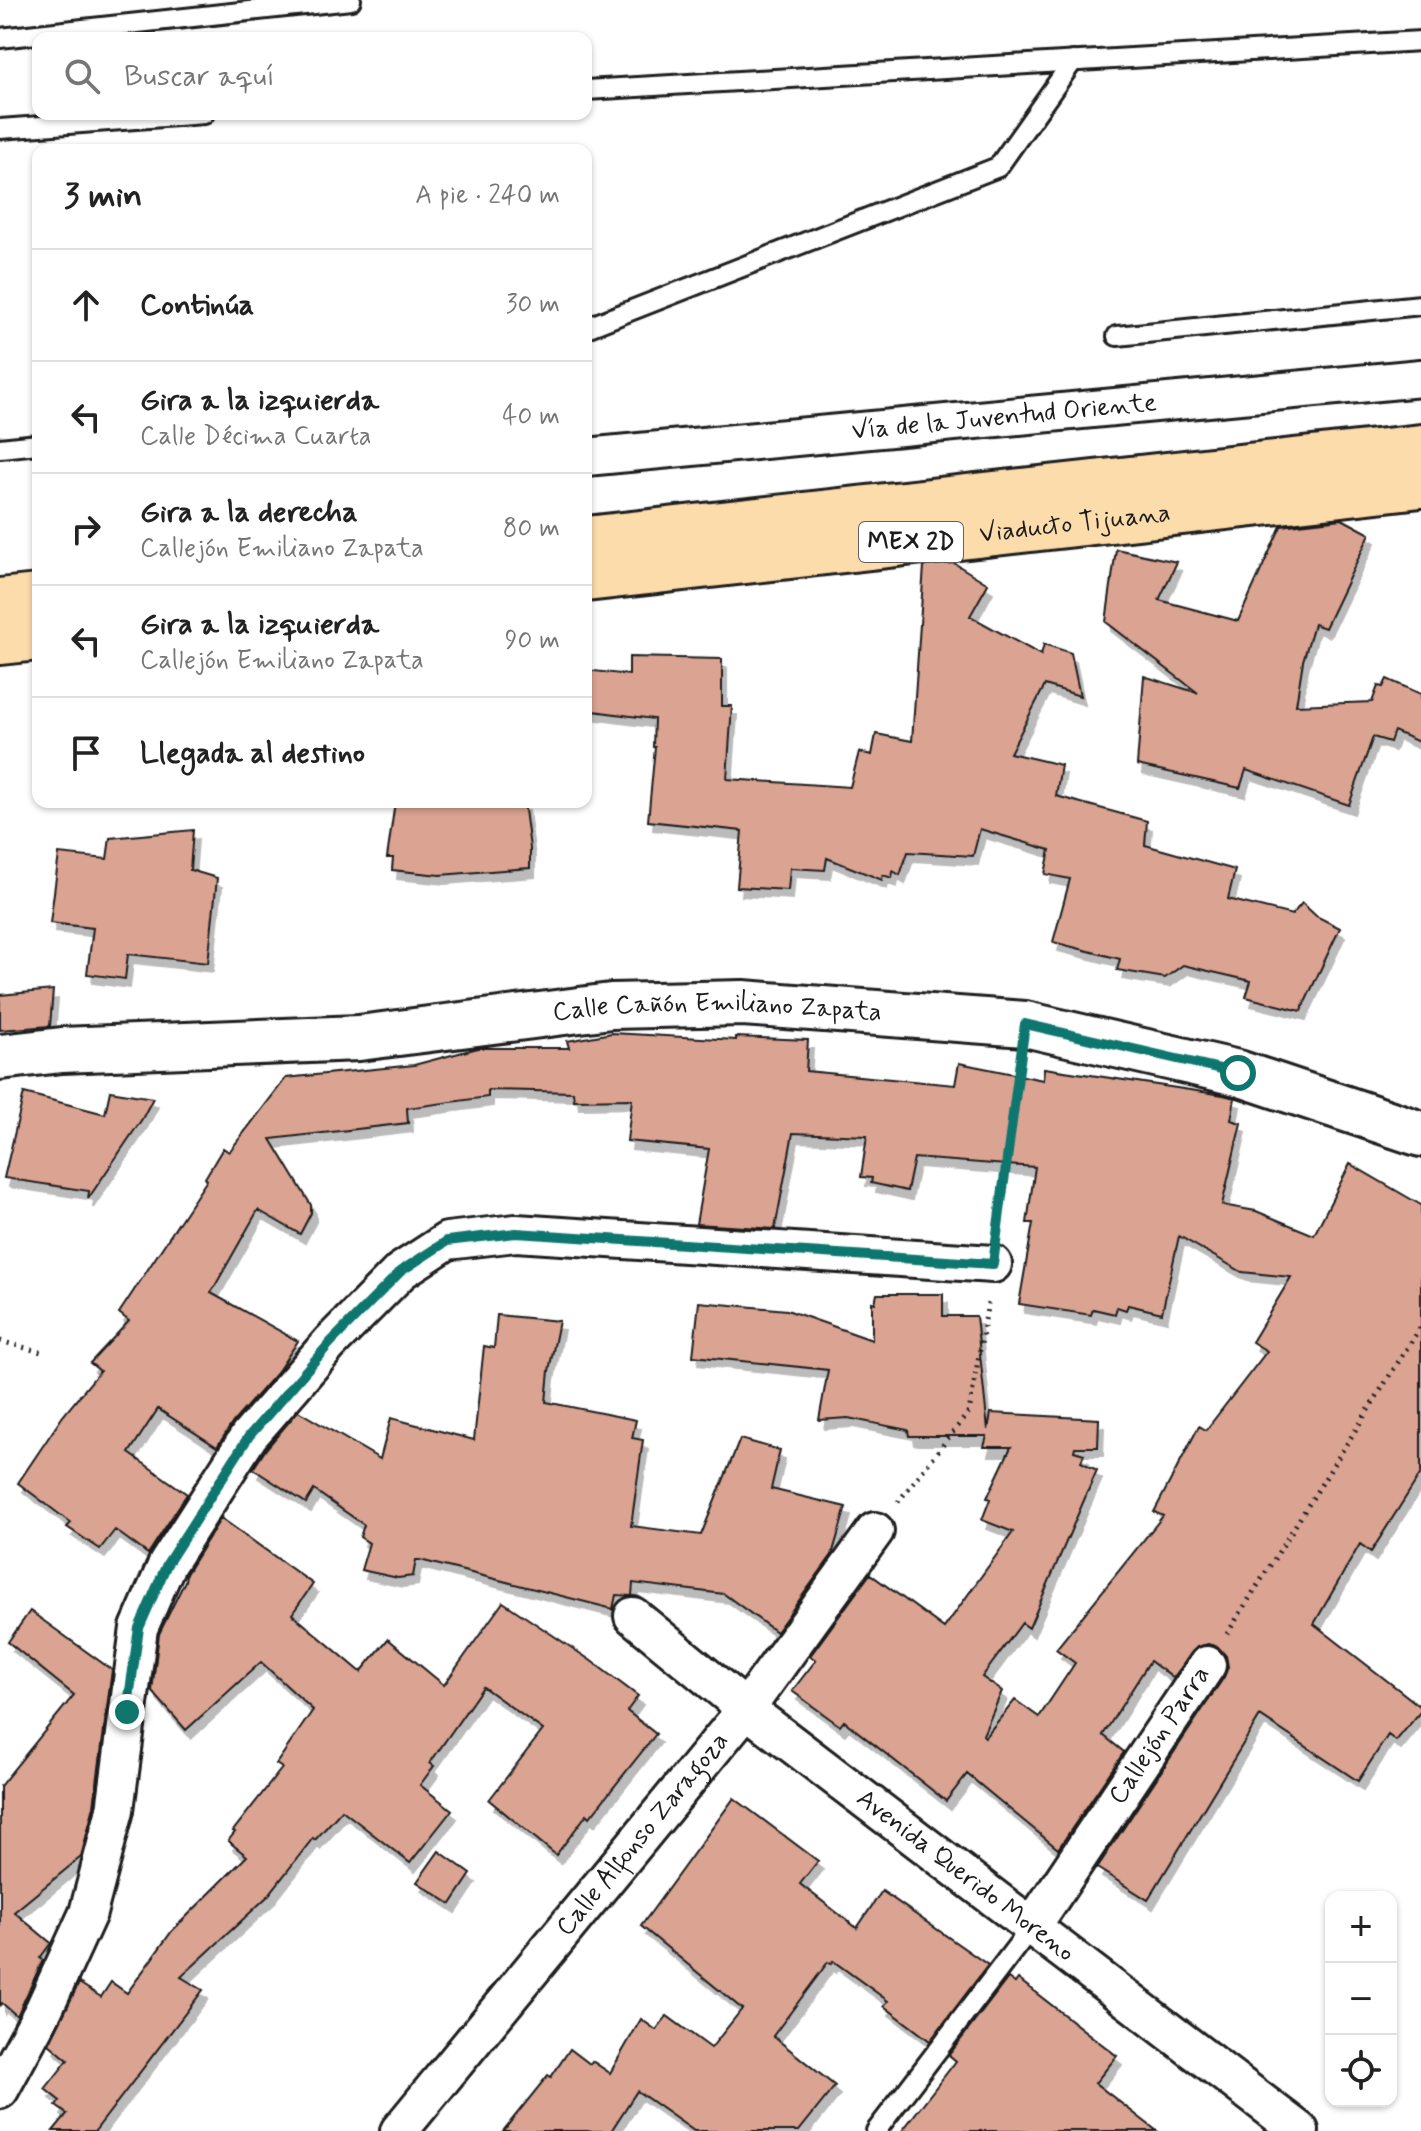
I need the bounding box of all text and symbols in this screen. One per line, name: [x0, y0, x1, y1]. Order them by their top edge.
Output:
search box: [32, 32, 592, 120]
icon: search: [60, 54, 104, 98]
text: Buscar aquí: [124, 57, 275, 96]
text: 3 min: [64, 174, 142, 219]
text: A pie · 240 m: [415, 179, 560, 213]
icon: ahead: [64, 283, 108, 327]
text: Continúa: [140, 286, 254, 325]
text: 30 m: [506, 288, 560, 322]
text: Gira a la izquierda: [140, 381, 379, 420]
street label: Vía de la Juventud Oriente: [850, 386, 1158, 449]
icon: left: [64, 395, 108, 439]
text: 40 m: [502, 400, 560, 434]
text: Calle Décima Cuarta: [140, 420, 371, 454]
text: Gira a la derecha: [140, 493, 358, 532]
street label: Viaducto Tijuana: [977, 496, 1172, 552]
icon: right: [64, 507, 108, 551]
text: 80 m: [503, 512, 560, 546]
road number: MEX 2D: [859, 522, 963, 562]
text: Callejón Emiliano Zapata: [140, 532, 424, 566]
text: Gira a la izquierda: [140, 605, 379, 644]
icon: left: [64, 619, 108, 663]
text: 90 m: [505, 624, 560, 658]
text: Callejón Emiliano Zapata: [140, 644, 424, 678]
icon: arrive: [64, 731, 108, 775]
text: Llegada al destino: [140, 734, 365, 773]
street label: Calle Cañón Emiliano Zapata: [551, 986, 883, 1030]
route start: [1220, 1055, 1256, 1091]
street label: Callejón Parra: [1101, 1660, 1218, 1811]
route end: [109, 1694, 145, 1730]
street label: Calle Alfonso Zaragoza: [549, 1725, 737, 1944]
street label: Avenida Querido Moreno: [849, 1782, 1081, 1970]
map controls: [1325, 1891, 1397, 2107]
button: +: [1325, 1891, 1397, 1963]
button: −: [1325, 1963, 1397, 2035]
button: locate: [1325, 2035, 1397, 2107]

